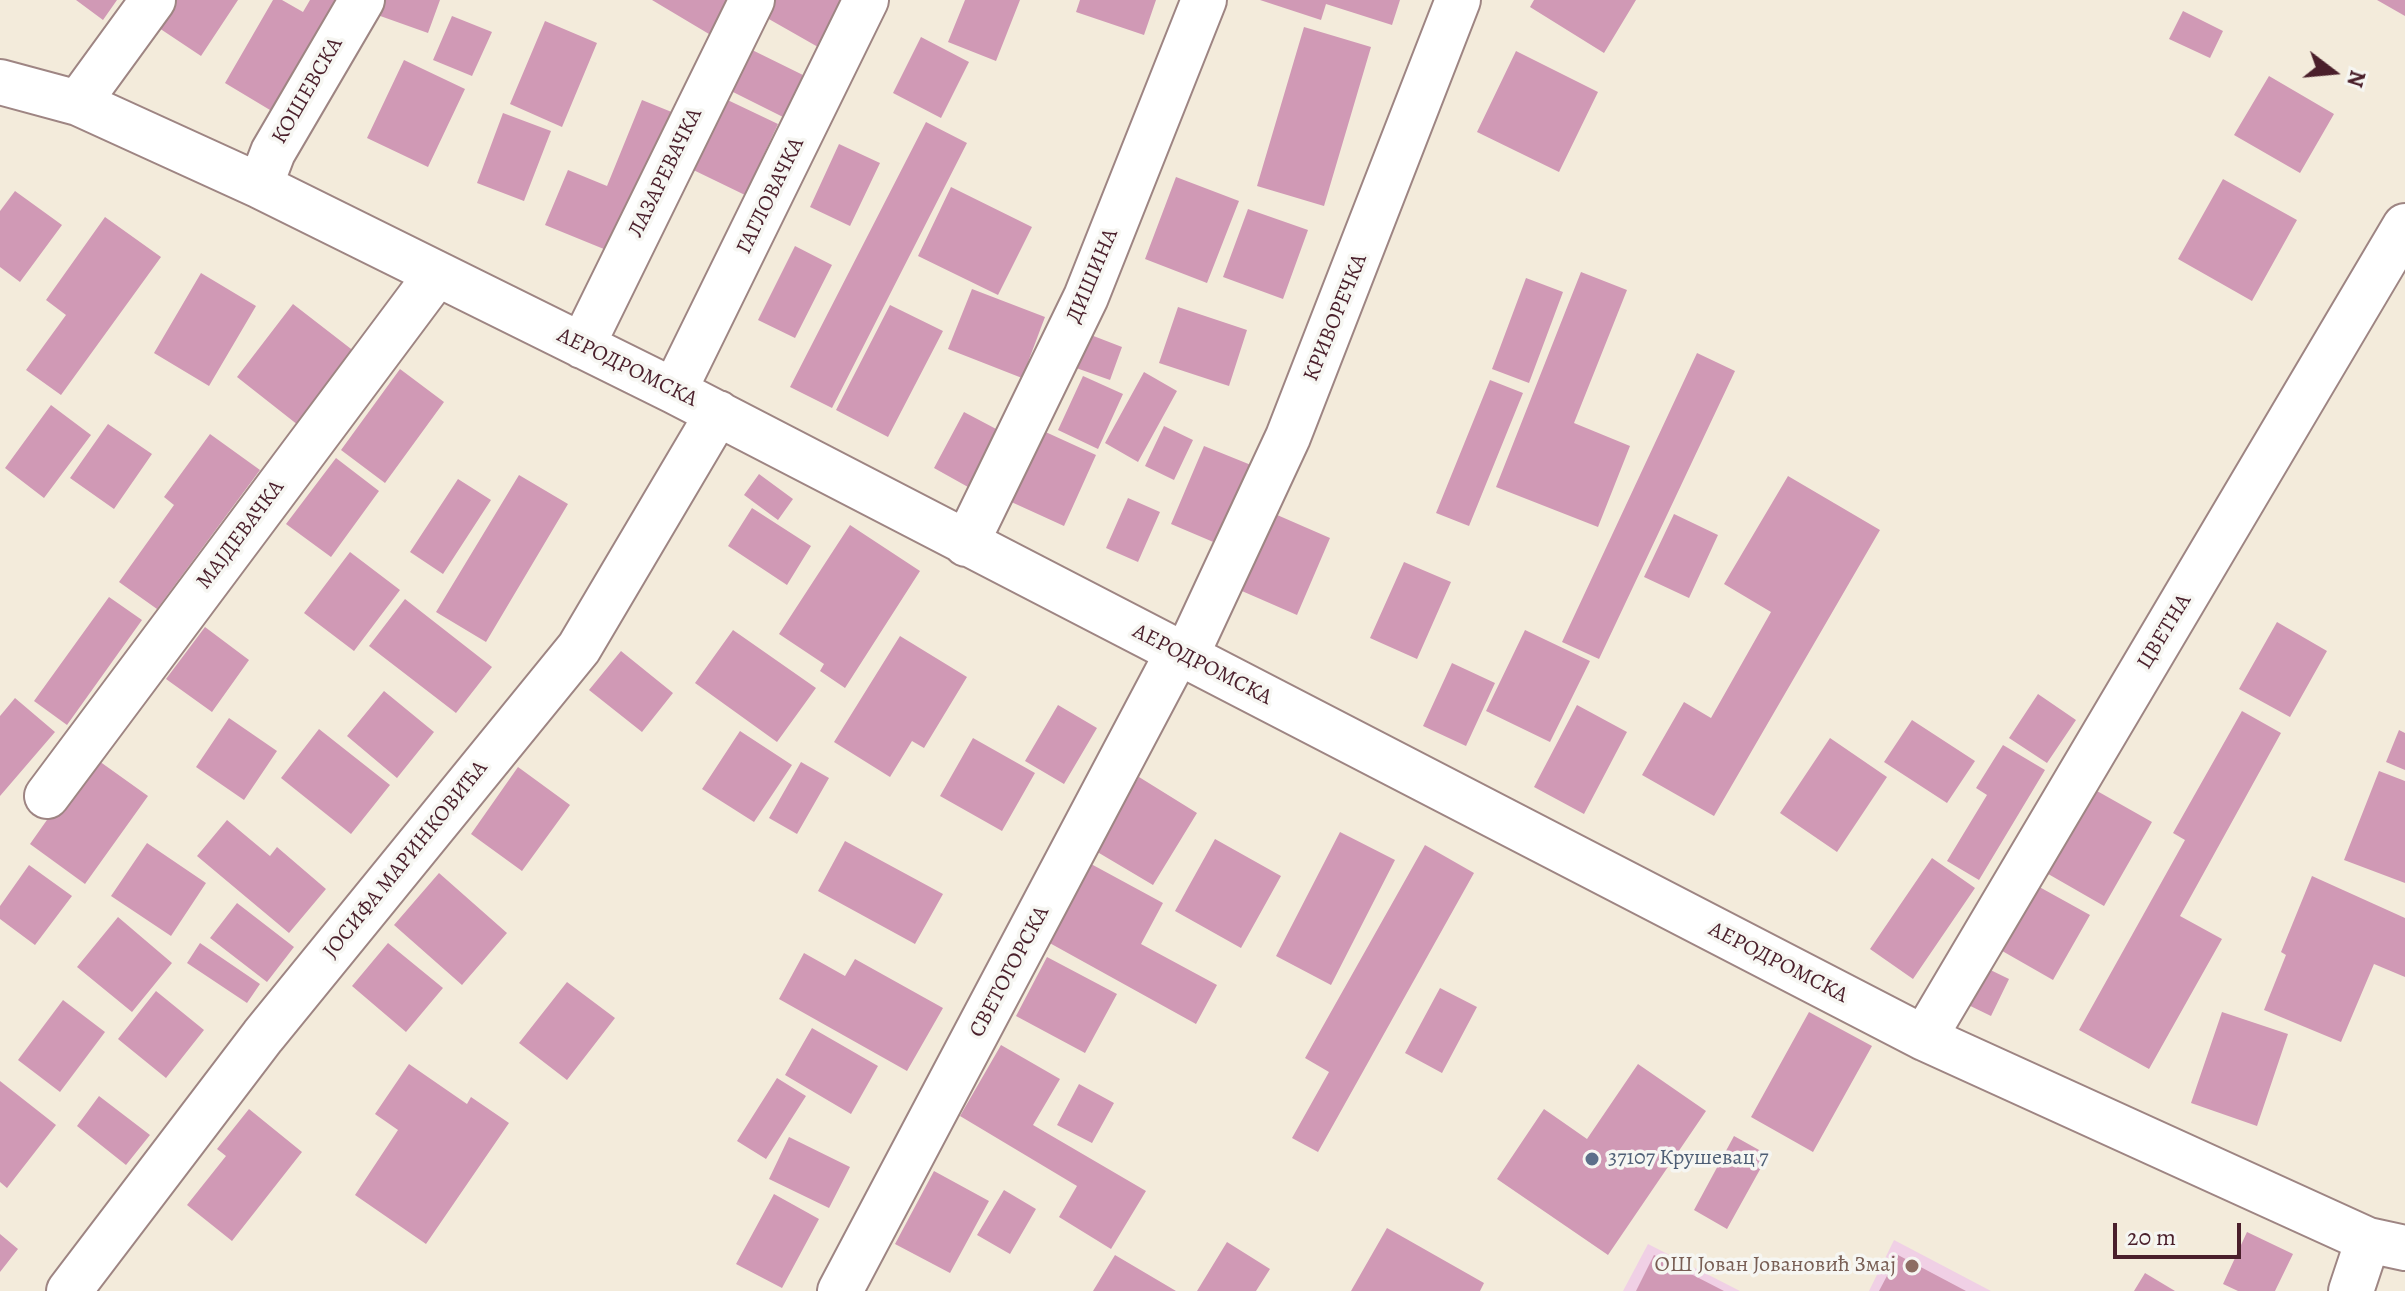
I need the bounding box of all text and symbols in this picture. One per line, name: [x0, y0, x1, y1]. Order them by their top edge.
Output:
north arrow: [2293, 32, 2373, 112]
street label: КОШЕВСКА: [267, 33, 349, 149]
text: N: [2339, 67, 2373, 90]
street label: ЛАЗАРЕВАЧКА: [623, 104, 709, 242]
street label: ГАГЛОВАЧКА: [731, 133, 811, 259]
street label: ДИШИНА: [1061, 225, 1125, 327]
street label: КРИВОРЕЧКА: [1298, 250, 1374, 386]
street label: АЕРОДРОМСКА: [553, 323, 701, 413]
street label: МАЈДЕВАЧКА: [191, 475, 291, 595]
street label: ЦВЕТНА: [2132, 590, 2198, 674]
street label: АЕРОДРОМСКА: [1128, 619, 1276, 711]
street label: ЈОСИФА МАРИНКОВИЋА: [318, 756, 494, 964]
street label: СВЕТОГОРСКА: [964, 902, 1056, 1042]
street label: АЕРОДРОМСКА: [1704, 917, 1852, 1009]
place label: 37107 Крушевац 7: [1608, 1146, 1768, 1172]
marker: 37107 Крушевац 7: [1583, 1150, 1601, 1168]
scale bar: [2117, 1207, 2245, 1257]
text: 20 m: [2127, 1221, 2176, 1253]
place label: ОШ Јован Јовановић Змај: [1655, 1253, 1896, 1279]
marker: ОШ Јован Јовановић Змај: [1903, 1257, 1921, 1275]

